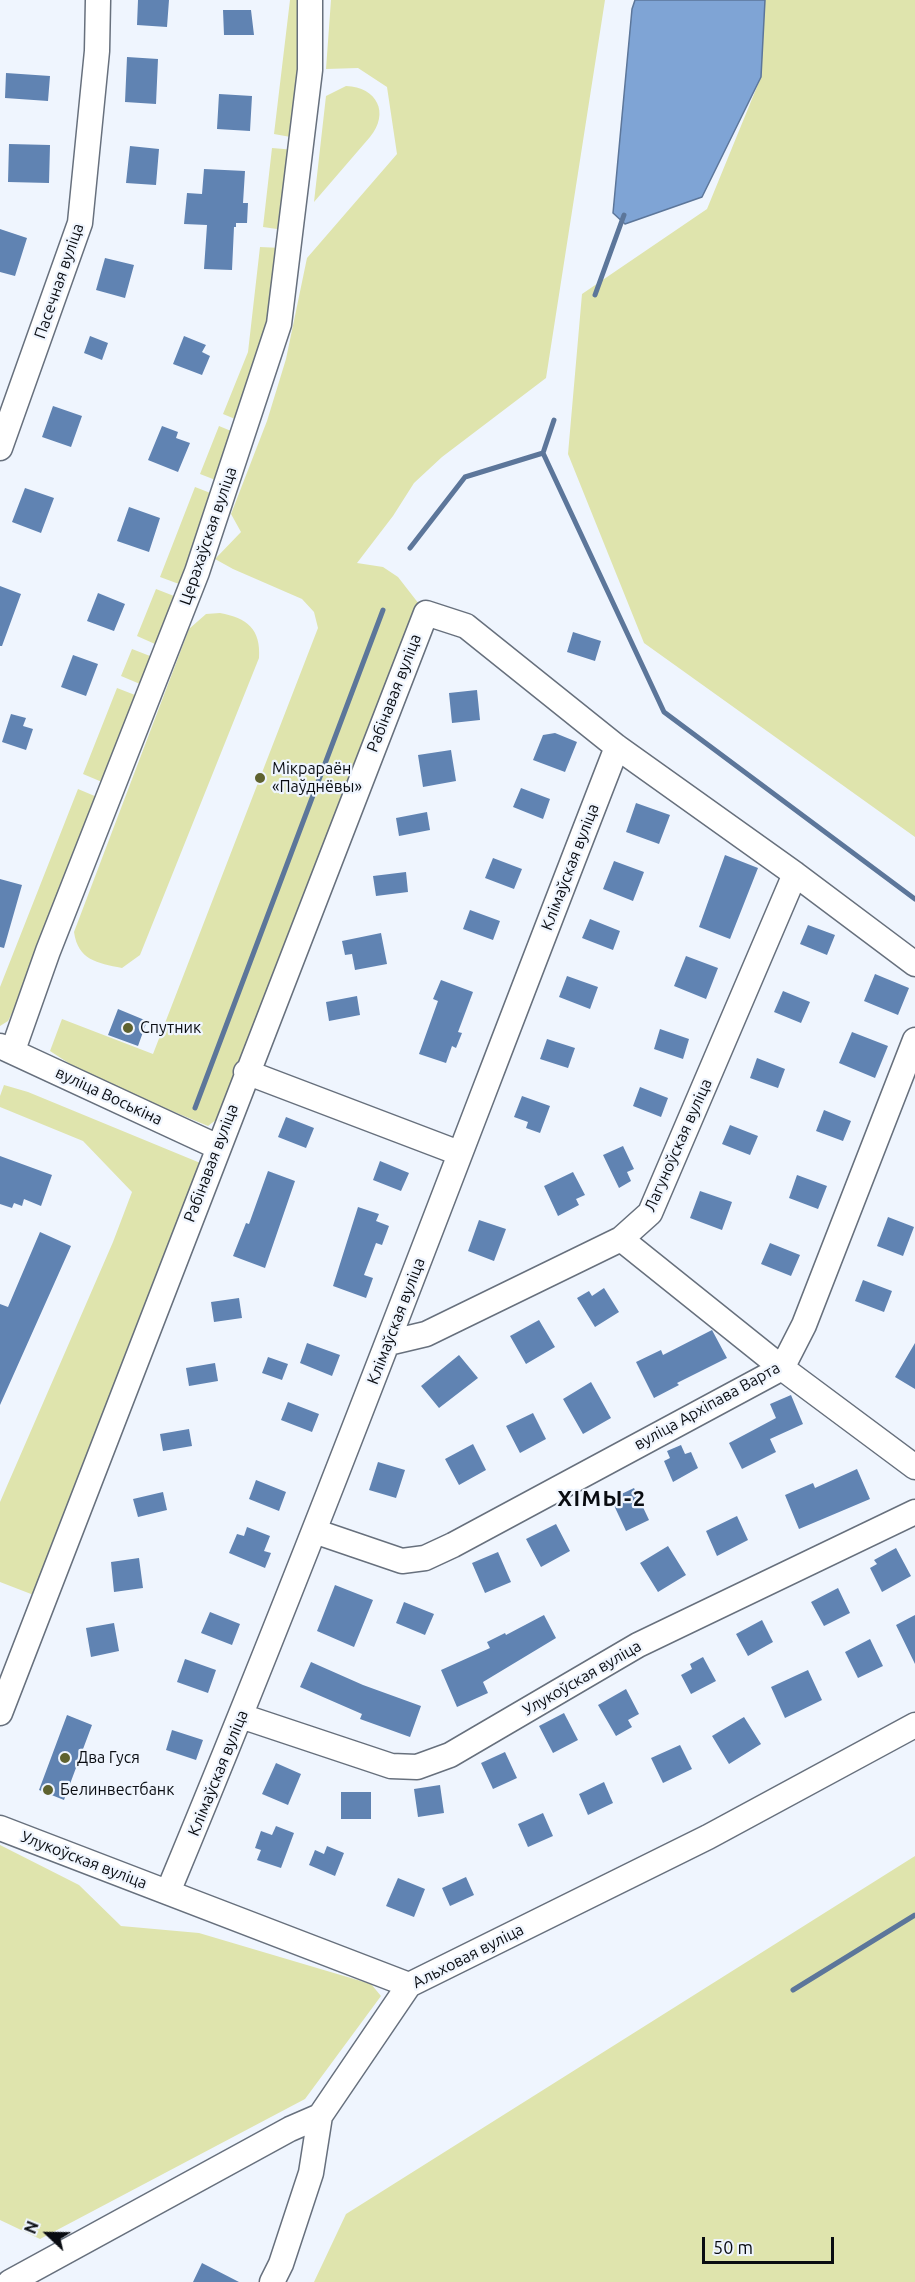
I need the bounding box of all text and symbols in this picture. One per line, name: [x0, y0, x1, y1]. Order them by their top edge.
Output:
street label: Пасечная вуліца: [30, 221, 88, 341]
street label: Церахаўская вуліца: [175, 464, 241, 608]
street label: Рабінавая вуліца: [363, 631, 425, 755]
place label: Мікрараён «Паўднёвы»: [272, 759, 362, 797]
marker: Мікрараён «Паўднёвы»: [253, 771, 267, 785]
street label: Клімаўская вуліца: [537, 801, 603, 933]
place label: Спутник: [140, 1018, 201, 1038]
marker: Спутник: [121, 1021, 135, 1035]
street label: вуліца Воськіна: [53, 1063, 165, 1129]
street label: Лагуноўская вуліца: [640, 1076, 716, 1214]
street label: Рабінавая вуліца: [180, 1101, 242, 1225]
street label: Клімаўская вуліца: [363, 1255, 429, 1387]
street label: вуліца Архіпава Варта: [631, 1358, 783, 1454]
district label: ХІМЫ-2: [557, 1486, 647, 1512]
street label: Улукоўская вуліца: [519, 1636, 645, 1720]
street label: Клімаўская вуліца: [184, 1707, 252, 1839]
place label: Два Гуся: [77, 1748, 140, 1768]
marker: Два Гуся: [58, 1751, 72, 1765]
place label: Белинвестбанк: [60, 1780, 174, 1800]
marker: Белинвестбанк: [41, 1783, 55, 1797]
street label: Улукоўская вуліца: [18, 1827, 150, 1893]
street label: Альховая вуліца: [409, 1920, 527, 1992]
north arrow: [18, 2204, 78, 2264]
text: N: [21, 2218, 42, 2236]
scale bar: [705, 2225, 837, 2263]
text: 50 m: [713, 2237, 753, 2257]

